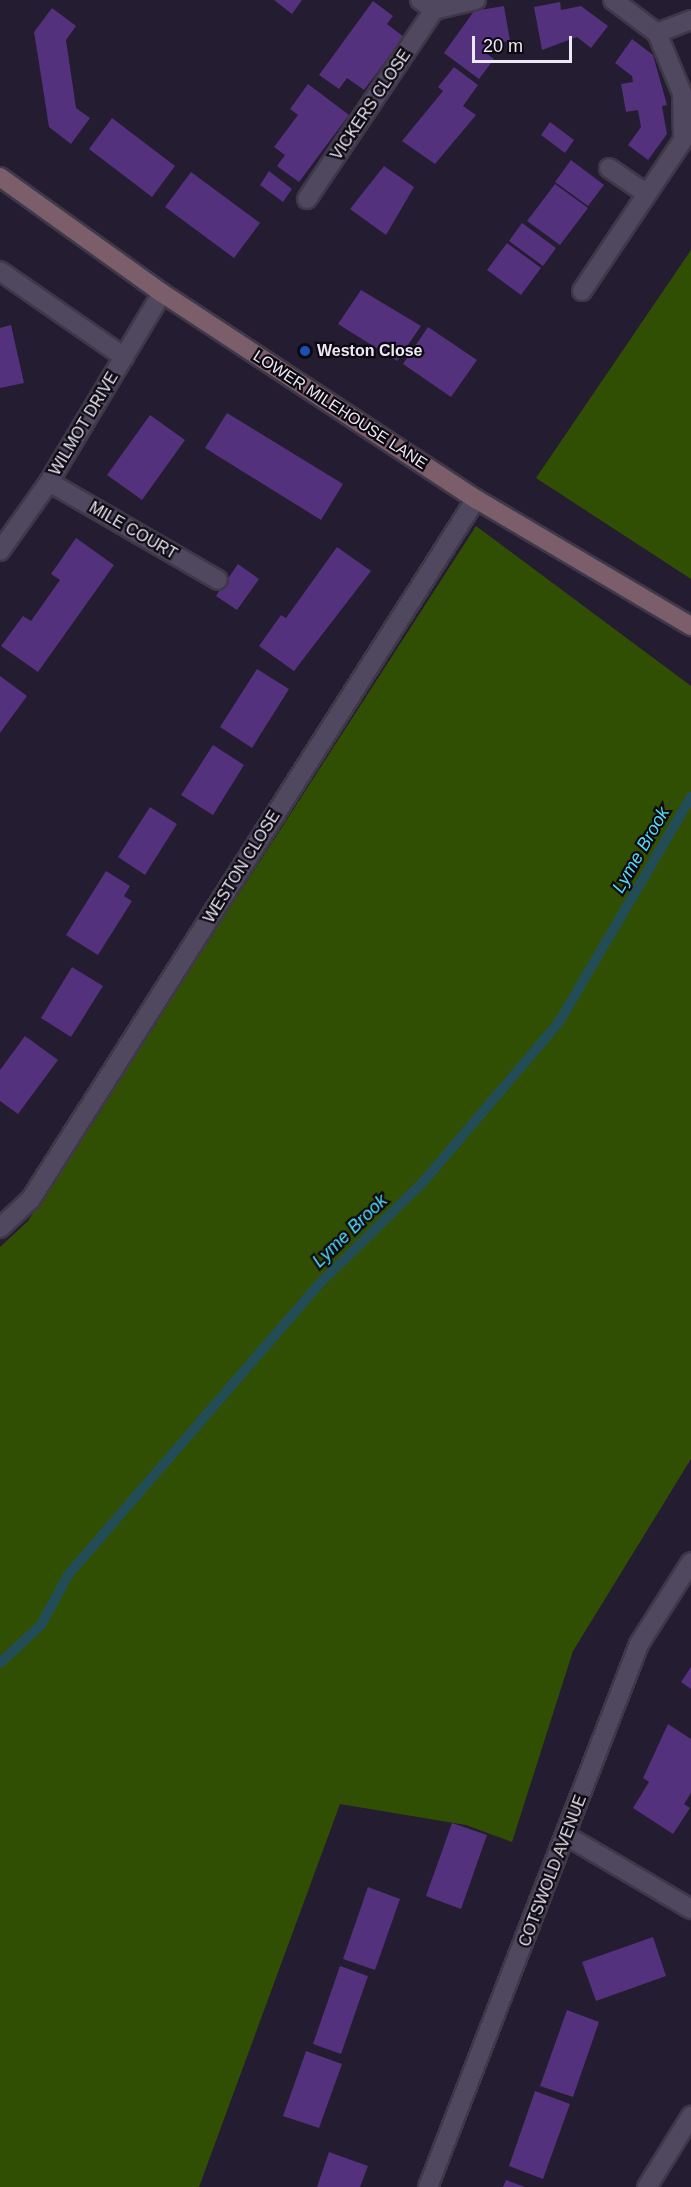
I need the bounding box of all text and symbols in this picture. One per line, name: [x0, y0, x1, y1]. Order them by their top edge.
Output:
scale bar: [475, 24, 576, 62]
text: 20 m: [483, 36, 523, 56]
street label: VICKERS CLOSE: [327, 46, 415, 164]
place label: Weston Close: [317, 341, 422, 361]
marker: Weston Close: [298, 344, 312, 358]
street label: LOWER MILEHOUSE LANE: [249, 347, 431, 473]
street label: WILMOT DRIVE: [46, 369, 122, 479]
street label: MILE COURT: [86, 498, 180, 564]
water label: Lyme Brook: [608, 803, 674, 897]
street label: WESTON CLOSE: [200, 807, 284, 927]
water label: Lyme Brook: [308, 1190, 392, 1272]
street label: COTSWOLD AVENUE: [515, 1792, 591, 1950]

